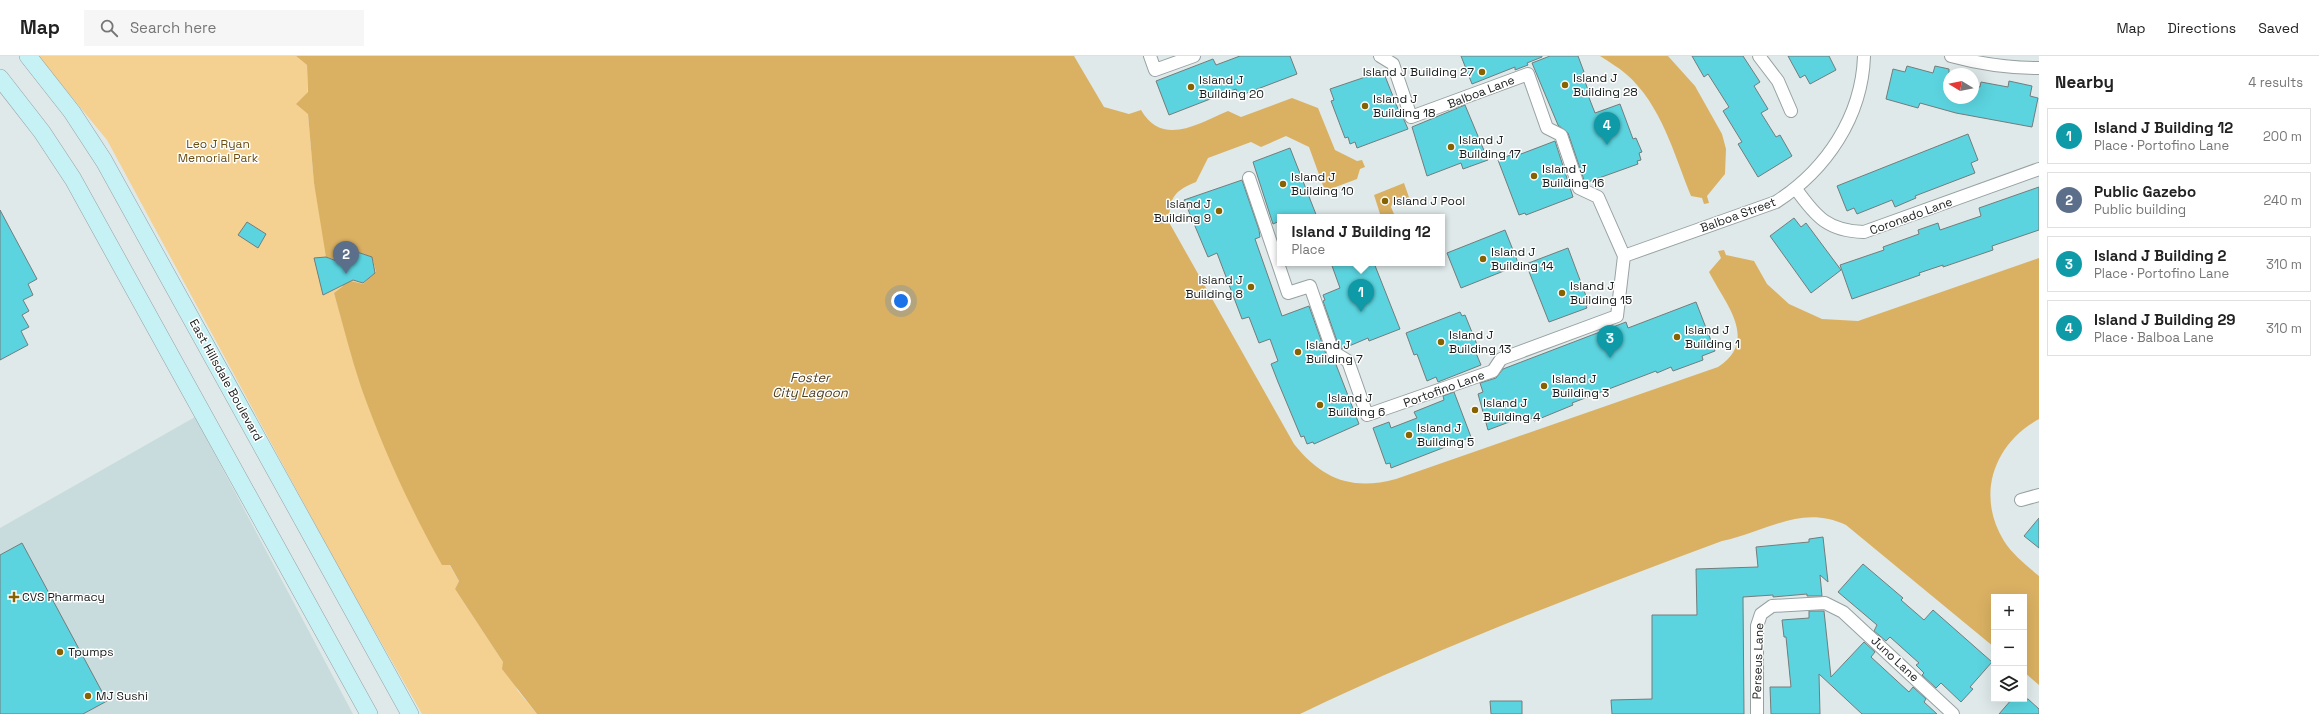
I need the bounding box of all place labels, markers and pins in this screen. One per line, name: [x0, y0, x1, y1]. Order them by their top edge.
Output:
place label: Island J Building 27: [1363, 64, 1474, 80]
marker: Island J Building 27: [1477, 67, 1487, 77]
place label: Island J Building 28: [1573, 70, 1638, 100]
place label: Island J Building 20: [1199, 72, 1264, 102]
marker: Island J Building 28: [1560, 80, 1570, 90]
marker: Island J Building 20: [1186, 82, 1196, 92]
place label: Island J Building 18: [1373, 91, 1435, 121]
marker: Island J Building 18: [1360, 101, 1370, 111]
pin: 4: [1594, 112, 1620, 145]
place label: Island J Building 17: [1459, 132, 1521, 162]
marker: Island J Building 17: [1446, 142, 1456, 152]
place label: Island J Building 16: [1542, 161, 1604, 191]
place label: Island J Building 10: [1291, 169, 1354, 199]
marker: Island J Building 16: [1529, 171, 1539, 181]
marker: Island J Building 10: [1278, 179, 1288, 189]
place label: Island J Pool: [1393, 193, 1465, 209]
place label: Island J Building 9: [1154, 196, 1211, 226]
marker: Island J Pool: [1380, 196, 1390, 206]
marker: Island J Building 9: [1214, 206, 1224, 216]
pin: 2: [333, 241, 359, 274]
place label: Island J Building 14: [1491, 244, 1554, 274]
marker: Island J Building 14: [1478, 254, 1488, 264]
place label: Island J Building 8: [1186, 272, 1243, 302]
place label: Island J Building 15: [1570, 278, 1632, 308]
pin: 1: [1348, 279, 1374, 312]
marker: Island J Building 8: [1246, 282, 1256, 292]
marker: Island J Building 15: [1557, 288, 1567, 298]
place label: Island J Building 1: [1685, 322, 1740, 352]
pin: 3: [1597, 325, 1623, 358]
place label: Island J Building 13: [1449, 327, 1511, 357]
marker: Island J Building 1: [1672, 332, 1682, 342]
place label: Island J Building 7: [1306, 337, 1363, 367]
marker: Island J Building 13: [1436, 337, 1446, 347]
marker: Island J Building 7: [1293, 347, 1303, 357]
place label: Island J Building 3: [1552, 371, 1609, 401]
marker: Island J Building 3: [1539, 381, 1549, 391]
place label: Island J Building 6: [1328, 390, 1385, 420]
place label: Island J Building 4: [1483, 395, 1541, 425]
marker: Island J Building 6: [1315, 400, 1325, 410]
marker: Island J Building 4: [1470, 405, 1480, 415]
place label: Island J Building 5: [1417, 420, 1474, 450]
marker: Island J Building 5: [1404, 430, 1414, 440]
place label: CVS Pharmacy: [22, 589, 105, 605]
marker: CVS Pharmacy: [9, 592, 19, 602]
place label: Tpumps: [68, 644, 114, 660]
marker: Tpumps: [55, 647, 65, 657]
place label: MJ Sushi: [96, 688, 148, 704]
marker: MJ Sushi: [83, 691, 93, 701]

